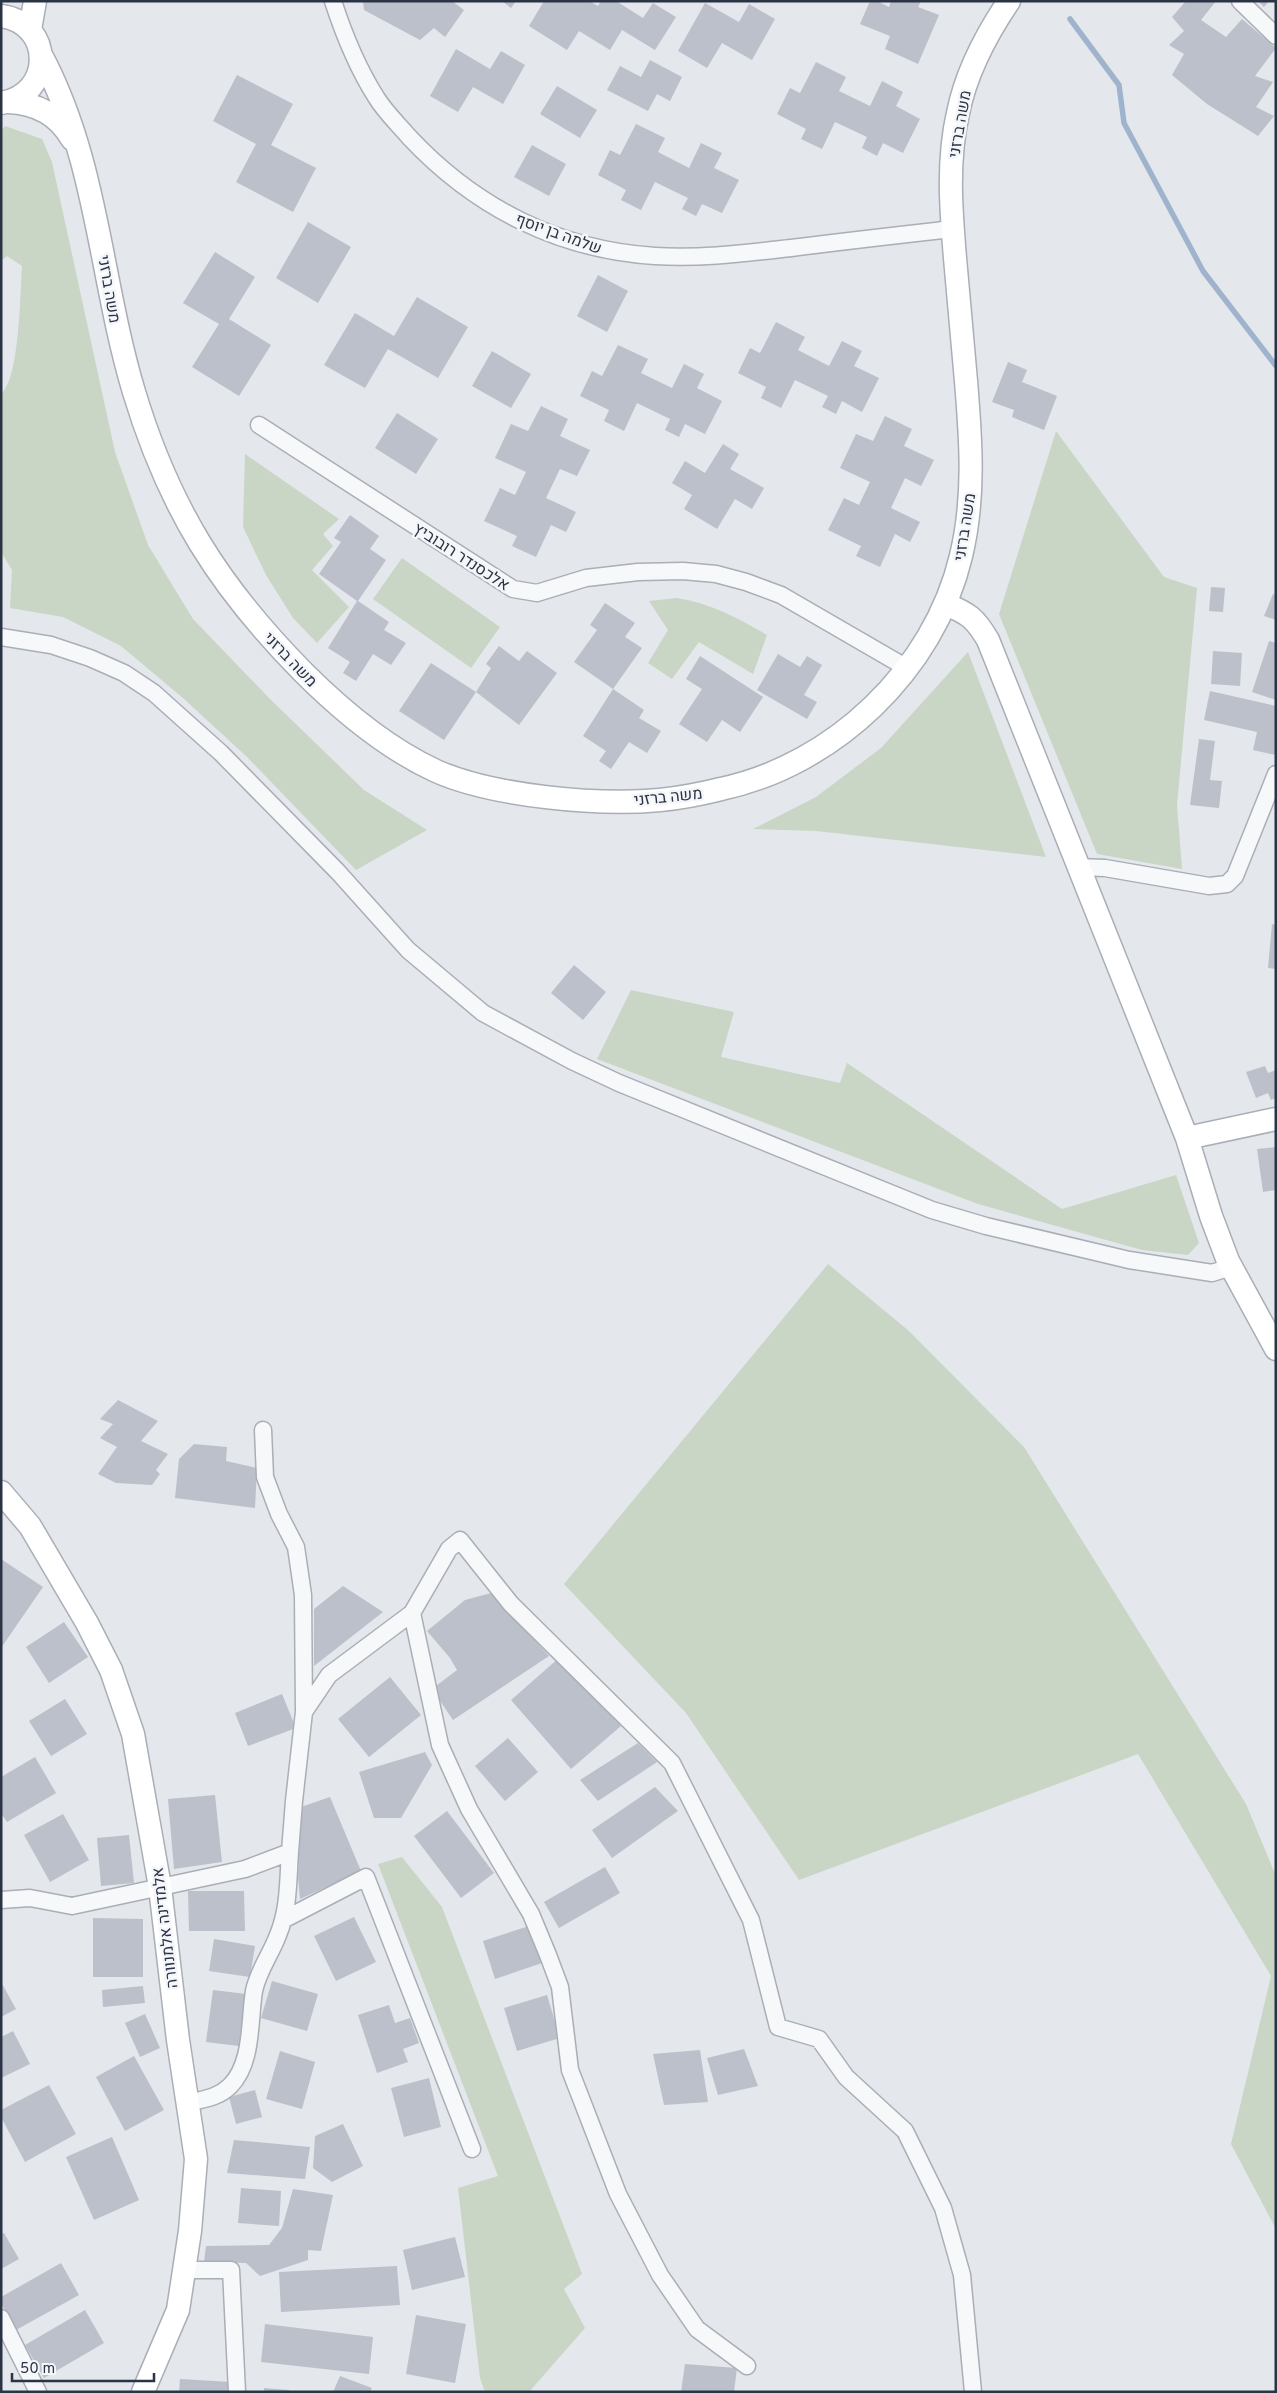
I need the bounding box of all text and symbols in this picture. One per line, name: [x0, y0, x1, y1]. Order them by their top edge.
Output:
street label: משה ברזני: [945, 89, 977, 160]
street label: שלמה בן יוסף: [512, 210, 604, 260]
street label: משה ברזני: [92, 254, 124, 325]
street label: משה ברזני: [951, 492, 981, 563]
street label: אלכסנדר רובוביץ: [409, 519, 513, 596]
street label: משה ברזני: [259, 629, 321, 692]
street label: משה ברזני: [633, 784, 703, 812]
street label: אלמדינה אלמנוורה: [149, 1866, 183, 1989]
scale bar: [12, 2350, 155, 2382]
text: 50 m: [20, 2360, 55, 2379]

